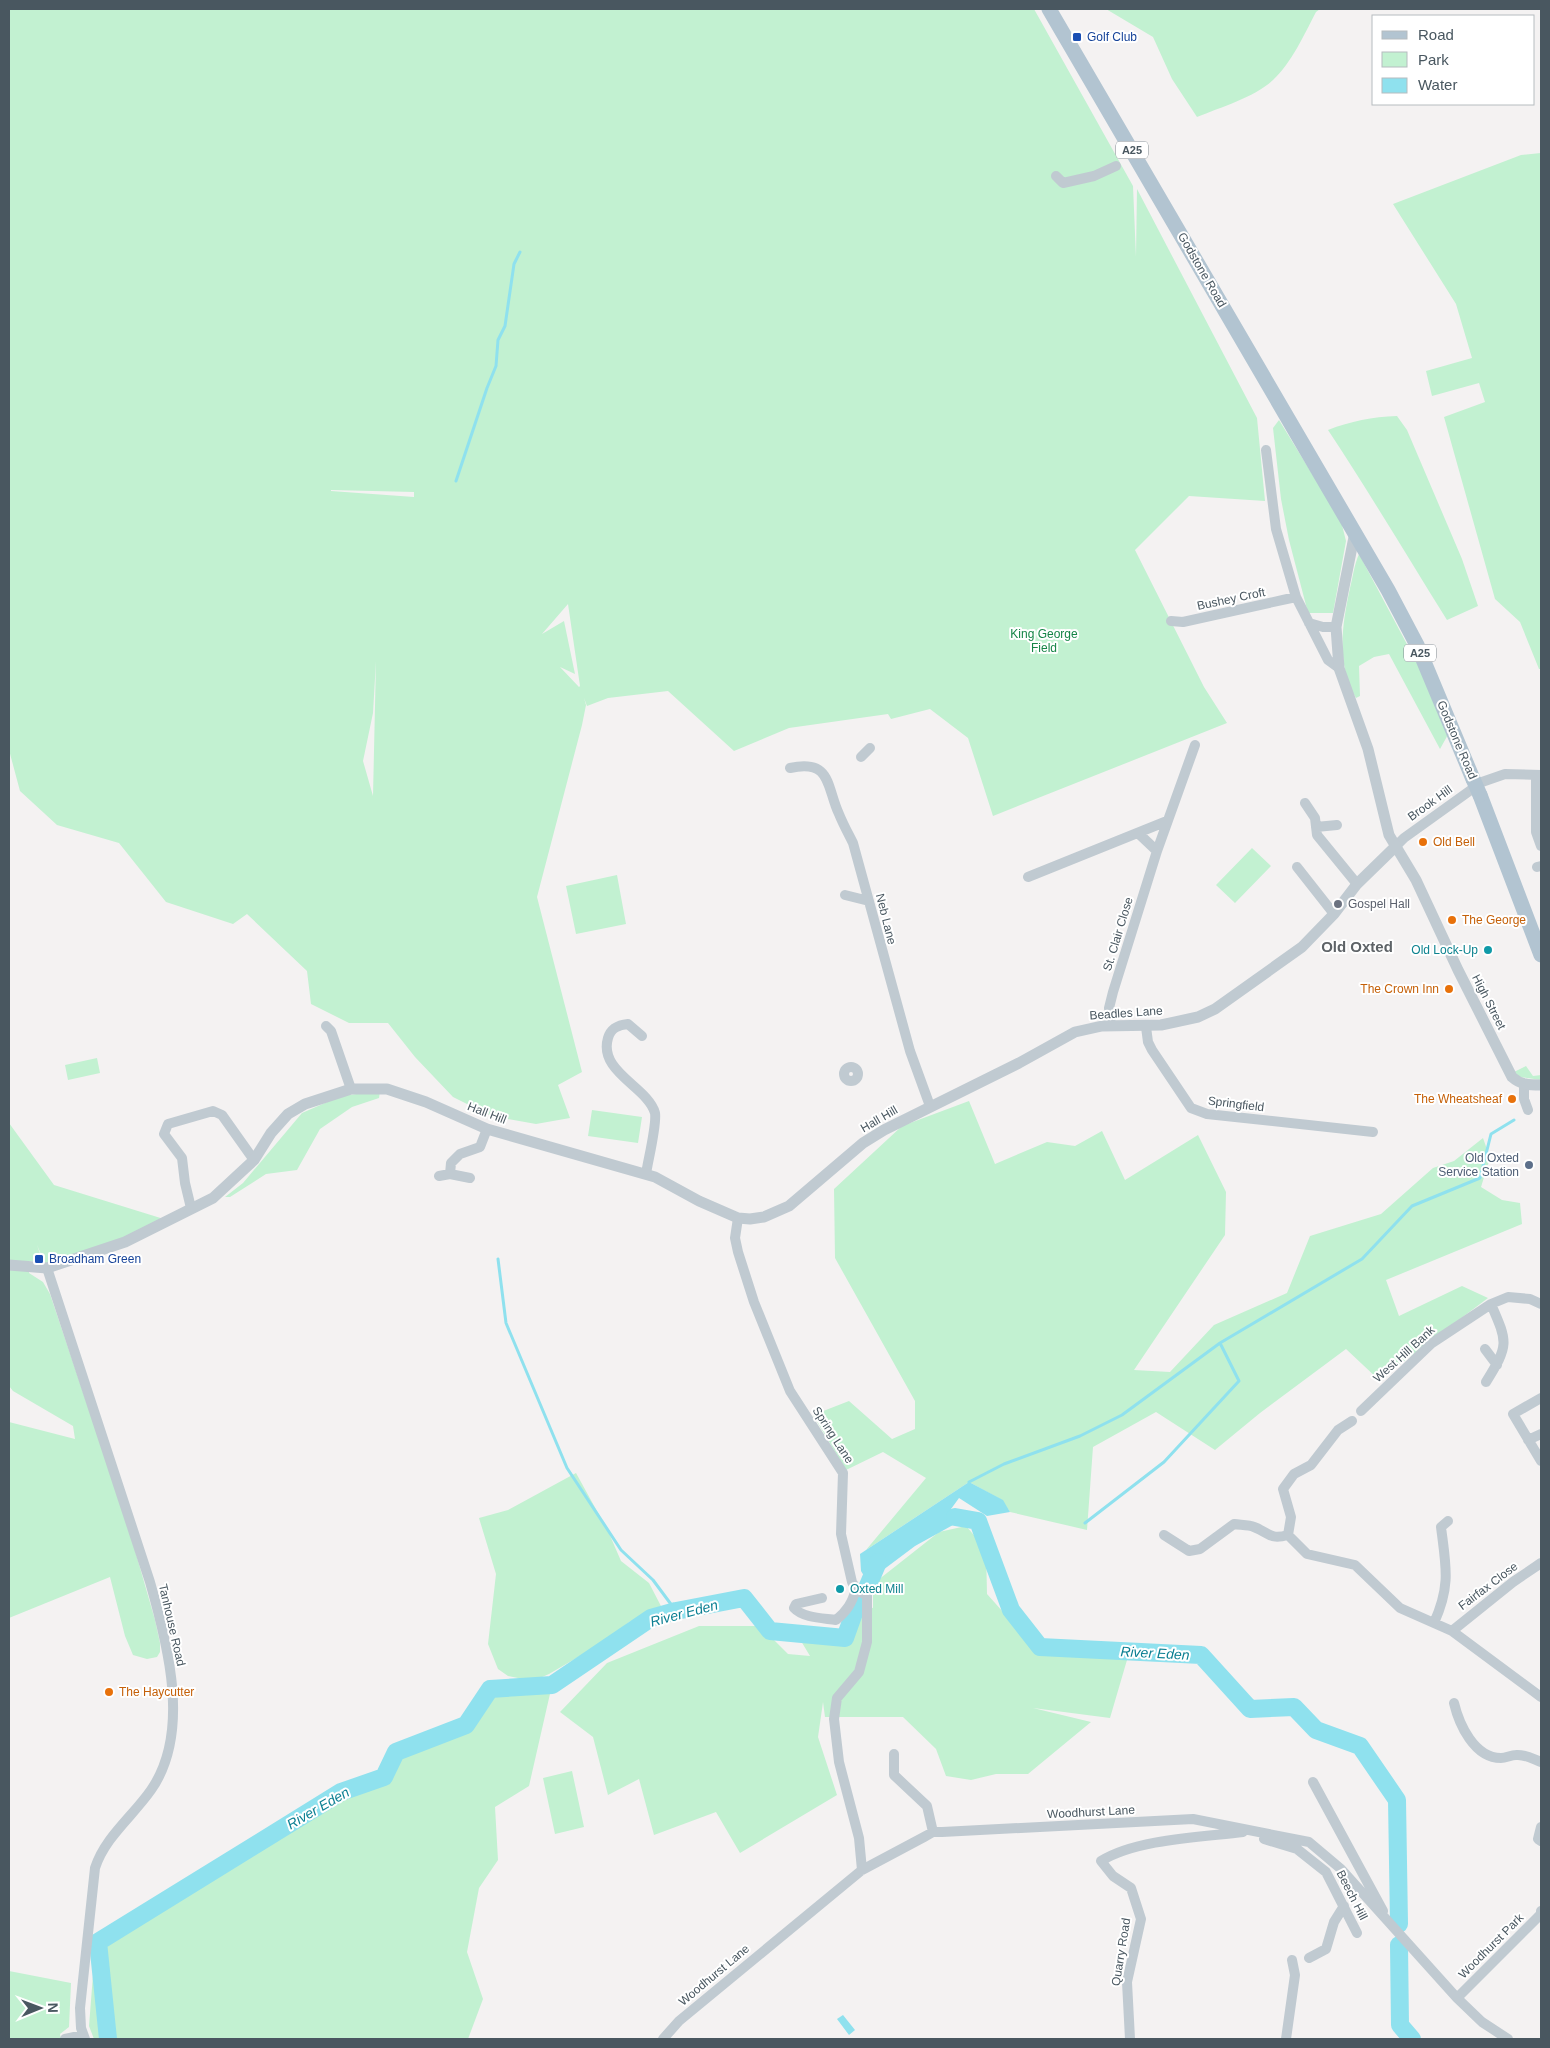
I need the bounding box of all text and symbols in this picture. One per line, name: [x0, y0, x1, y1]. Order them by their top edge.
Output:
legend: [1372, 15, 1535, 105]
text: Road: [1418, 26, 1454, 43]
place label: Golf Club: [1087, 30, 1137, 44]
marker: Golf Club: [1071, 31, 1083, 43]
text: Park: [1418, 51, 1449, 68]
text: Water: [1418, 76, 1457, 93]
road number: A25: [1116, 142, 1148, 158]
street label: Godstone Road: [1175, 230, 1229, 310]
street label: Bushey Croft: [1196, 585, 1267, 613]
park label: King George Field: [1010, 627, 1078, 655]
road number: A25: [1404, 644, 1436, 661]
street label: Godstone Road: [1434, 699, 1480, 781]
street label: Brook Hill: [1405, 782, 1455, 824]
place label: Old Bell: [1433, 835, 1475, 849]
marker: Old Bell: [1417, 836, 1429, 848]
street label: Neb Lane: [873, 892, 899, 946]
street label: St. Clair Close: [1100, 895, 1136, 973]
place label: Gospel Hall: [1348, 897, 1410, 911]
marker: Gospel Hall: [1332, 898, 1344, 910]
place label: The George: [1462, 913, 1526, 927]
marker: The George: [1446, 914, 1458, 926]
district label: Old Oxted: [1321, 938, 1393, 955]
place label: Old Lock-Up: [1411, 943, 1478, 957]
marker: Old Lock-Up: [1482, 944, 1494, 956]
street label: High Street: [1469, 972, 1509, 1033]
place label: The Crown Inn: [1360, 982, 1439, 996]
marker: The Crown Inn: [1443, 983, 1455, 995]
street label: Beadles Lane: [1089, 1003, 1163, 1023]
place label: The Wheatsheaf: [1414, 1092, 1503, 1106]
marker: The Wheatsheaf: [1506, 1093, 1518, 1105]
street label: Springfield: [1207, 1094, 1265, 1114]
street label: Hall Hill: [466, 1099, 508, 1127]
street label: Hall Hill: [858, 1103, 900, 1135]
place label: Old Oxted Service Station: [1438, 1151, 1519, 1179]
marker: Old Oxted Service Station: [1523, 1159, 1535, 1171]
place label: Broadham Green: [49, 1252, 141, 1266]
marker: Broadham Green: [33, 1253, 45, 1265]
street label: West Hill Bank: [1370, 1322, 1438, 1385]
street label: Spring Lane: [810, 1404, 857, 1466]
street label: Fairfax Close: [1456, 1559, 1521, 1613]
street label: Tanhouse Road: [156, 1582, 188, 1668]
place label: Oxted Mill: [850, 1582, 903, 1596]
marker: Oxted Mill: [834, 1583, 846, 1595]
water label: River Eden: [648, 1596, 720, 1630]
water label: River Eden: [1120, 1643, 1190, 1663]
place label: The Haycutter: [119, 1685, 194, 1699]
marker: The Haycutter: [103, 1686, 115, 1698]
water label: River Eden: [284, 1784, 352, 1832]
street label: Woodhurst Lane: [1047, 1803, 1136, 1821]
street label: Beech Hill: [1333, 1868, 1371, 1922]
street label: Woodhurst Park: [1456, 1910, 1527, 1981]
street label: Quarry Road: [1109, 1917, 1133, 1987]
street label: Woodhurst Lane: [676, 1941, 752, 2009]
north arrow: [15, 1983, 65, 2033]
text: N: [45, 2003, 61, 2013]

